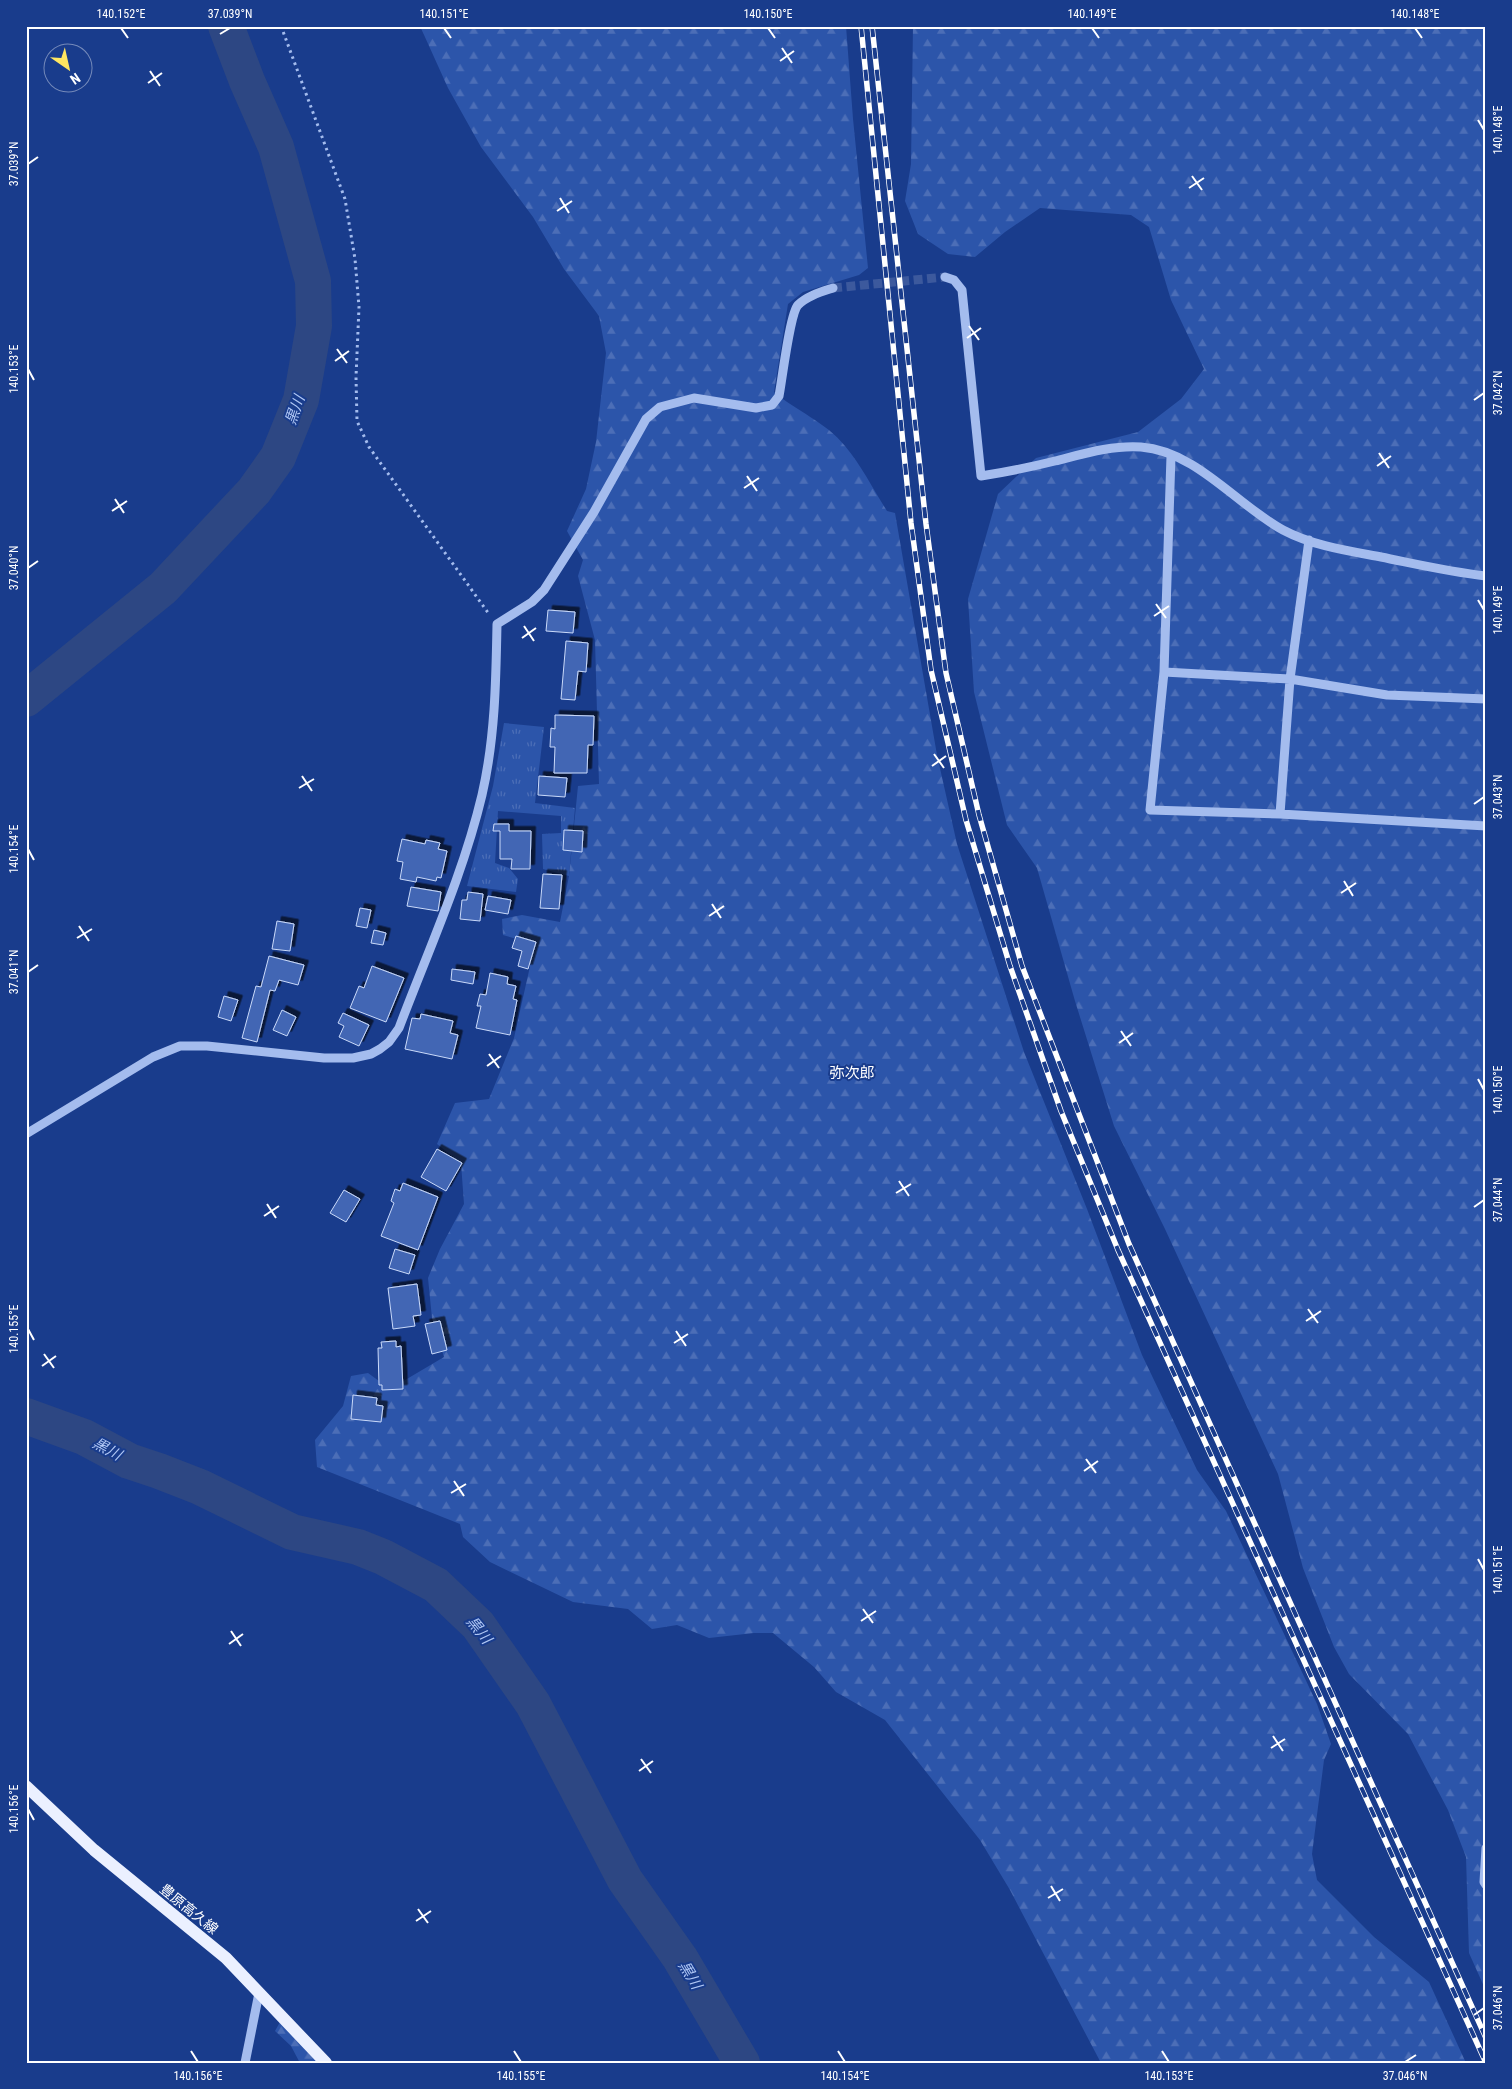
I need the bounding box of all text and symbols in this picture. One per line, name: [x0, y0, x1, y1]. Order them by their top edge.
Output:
text: 140.152°E: [96, 7, 146, 21]
text: 37.039°N: [208, 7, 252, 21]
text: 140.151°E: [419, 7, 469, 21]
text: 140.150°E: [743, 7, 793, 21]
text: 140.149°E: [1067, 7, 1117, 21]
text: 140.148°E: [1390, 7, 1440, 21]
north arrow: [42, 42, 92, 92]
text: N: [67, 70, 83, 88]
text: 140.148°E: [1491, 105, 1505, 155]
text: 37.039°N: [7, 142, 21, 186]
text: 140.153°E: [7, 344, 21, 394]
text: 37.042°N: [1491, 371, 1505, 415]
water label: 黒川: [282, 391, 309, 427]
text: 37.040°N: [7, 546, 21, 590]
text: 140.149°E: [1491, 585, 1505, 635]
text: 37.043°N: [1491, 775, 1505, 819]
text: 140.154°E: [7, 824, 21, 874]
text: 37.041°N: [7, 950, 21, 994]
district label: 弥次郎: [829, 1064, 875, 1082]
text: 140.150°E: [1491, 1065, 1505, 1115]
text: 37.044°N: [1491, 1178, 1505, 1222]
text: 140.155°E: [7, 1304, 21, 1354]
water label: 黒川: [90, 1434, 126, 1465]
text: 140.151°E: [1491, 1545, 1505, 1595]
water label: 黒川: [463, 1613, 497, 1649]
text: 140.156°E: [7, 1784, 21, 1834]
street label: 豊原高久線: [157, 1881, 221, 1937]
water label: 黒川: [675, 1958, 706, 1994]
text: 37.046°N: [1491, 1986, 1505, 2030]
text: 140.156°E: [173, 2069, 223, 2083]
text: 140.155°E: [496, 2069, 546, 2083]
text: 140.154°E: [820, 2069, 870, 2083]
text: 140.153°E: [1144, 2069, 1194, 2083]
text: 37.046°N: [1383, 2069, 1427, 2083]

